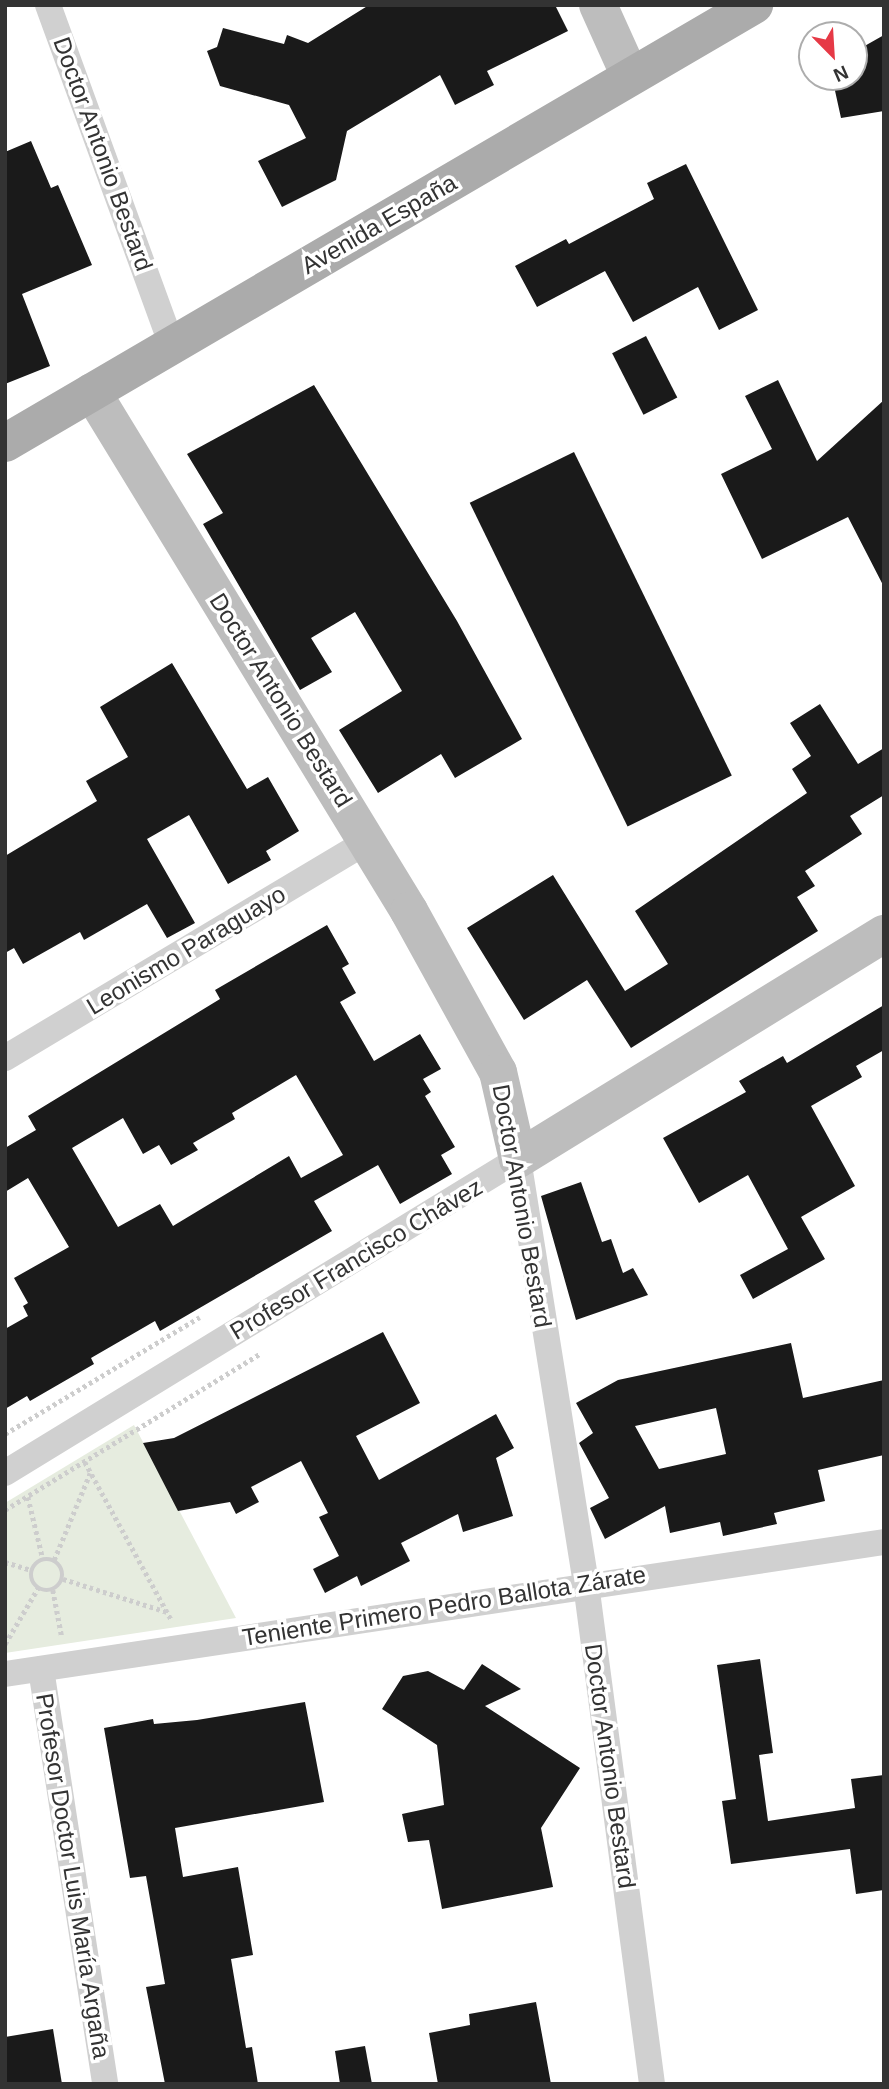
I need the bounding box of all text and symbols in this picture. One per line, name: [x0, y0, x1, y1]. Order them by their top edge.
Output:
north arrow: [798, 21, 868, 91]
street label: Doctor Antonio Bestard: [47, 32, 159, 276]
text: N: [830, 61, 851, 86]
street label: Avenida España: [296, 168, 462, 280]
street label: Doctor Antonio Bestard: [203, 587, 359, 813]
street label: Leonismo Paraguayo: [81, 879, 291, 1021]
street label: Doctor Antonio Bestard: [486, 1081, 558, 1331]
street label: Profesor Francisco Chávez: [225, 1172, 487, 1346]
street label: Teniente Primero Pedro Ballota Zárate: [240, 1560, 648, 1652]
street label: Doctor Antonio Bestard: [578, 1641, 642, 1891]
street label: Profesor Doctor Luis María Argaña: [30, 1691, 116, 2061]

